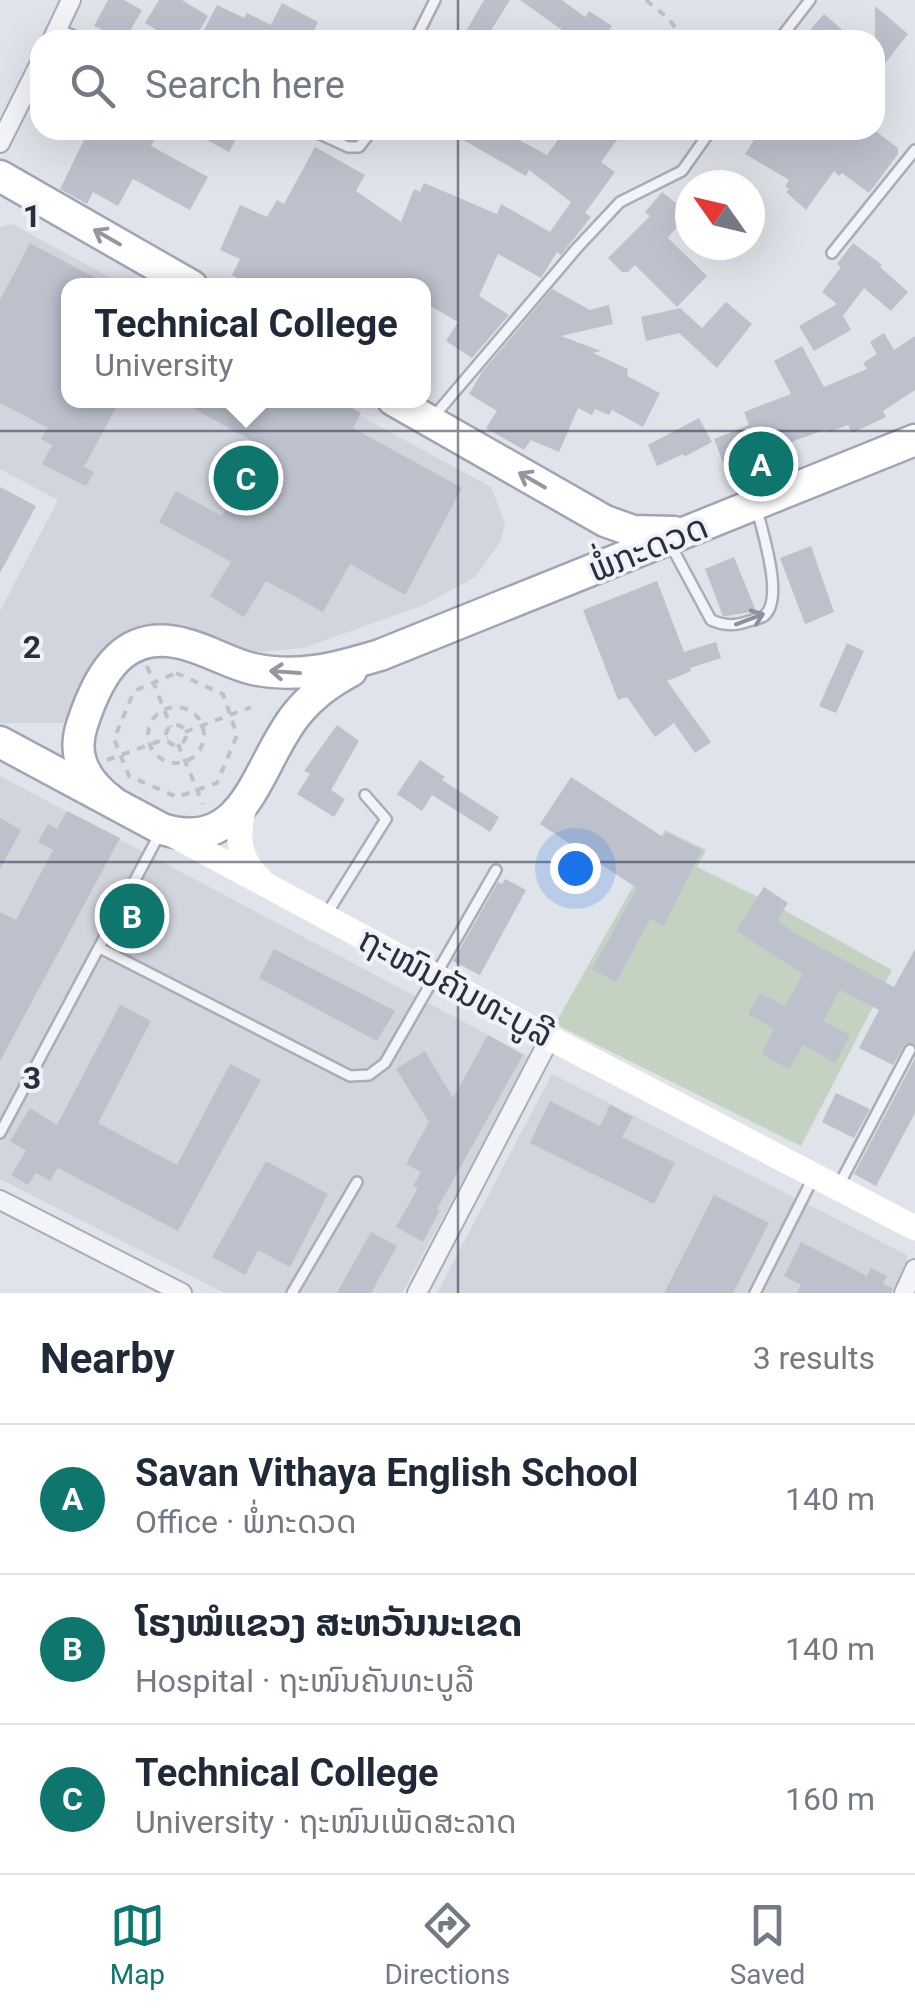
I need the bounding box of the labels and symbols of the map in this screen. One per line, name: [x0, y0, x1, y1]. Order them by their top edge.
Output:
north arrow: [675, 170, 765, 260]
text: 1: [23, 197, 41, 235]
one-way arrow: [93, 227, 122, 247]
pin: A: [728, 426, 794, 502]
pin: C: [214, 440, 278, 516]
one-way arrow: [518, 470, 547, 490]
street label: ພໍ່ກະດວດ: [581, 501, 714, 591]
one-way arrow: [734, 609, 765, 627]
text: 2: [23, 628, 41, 666]
one-way arrow: [270, 662, 302, 681]
your location: [550, 843, 601, 894]
pin: B: [100, 878, 164, 954]
street label: ຖະໜົນຄັນທະບູລີ: [351, 919, 560, 1057]
text: 3: [23, 1059, 41, 1097]

